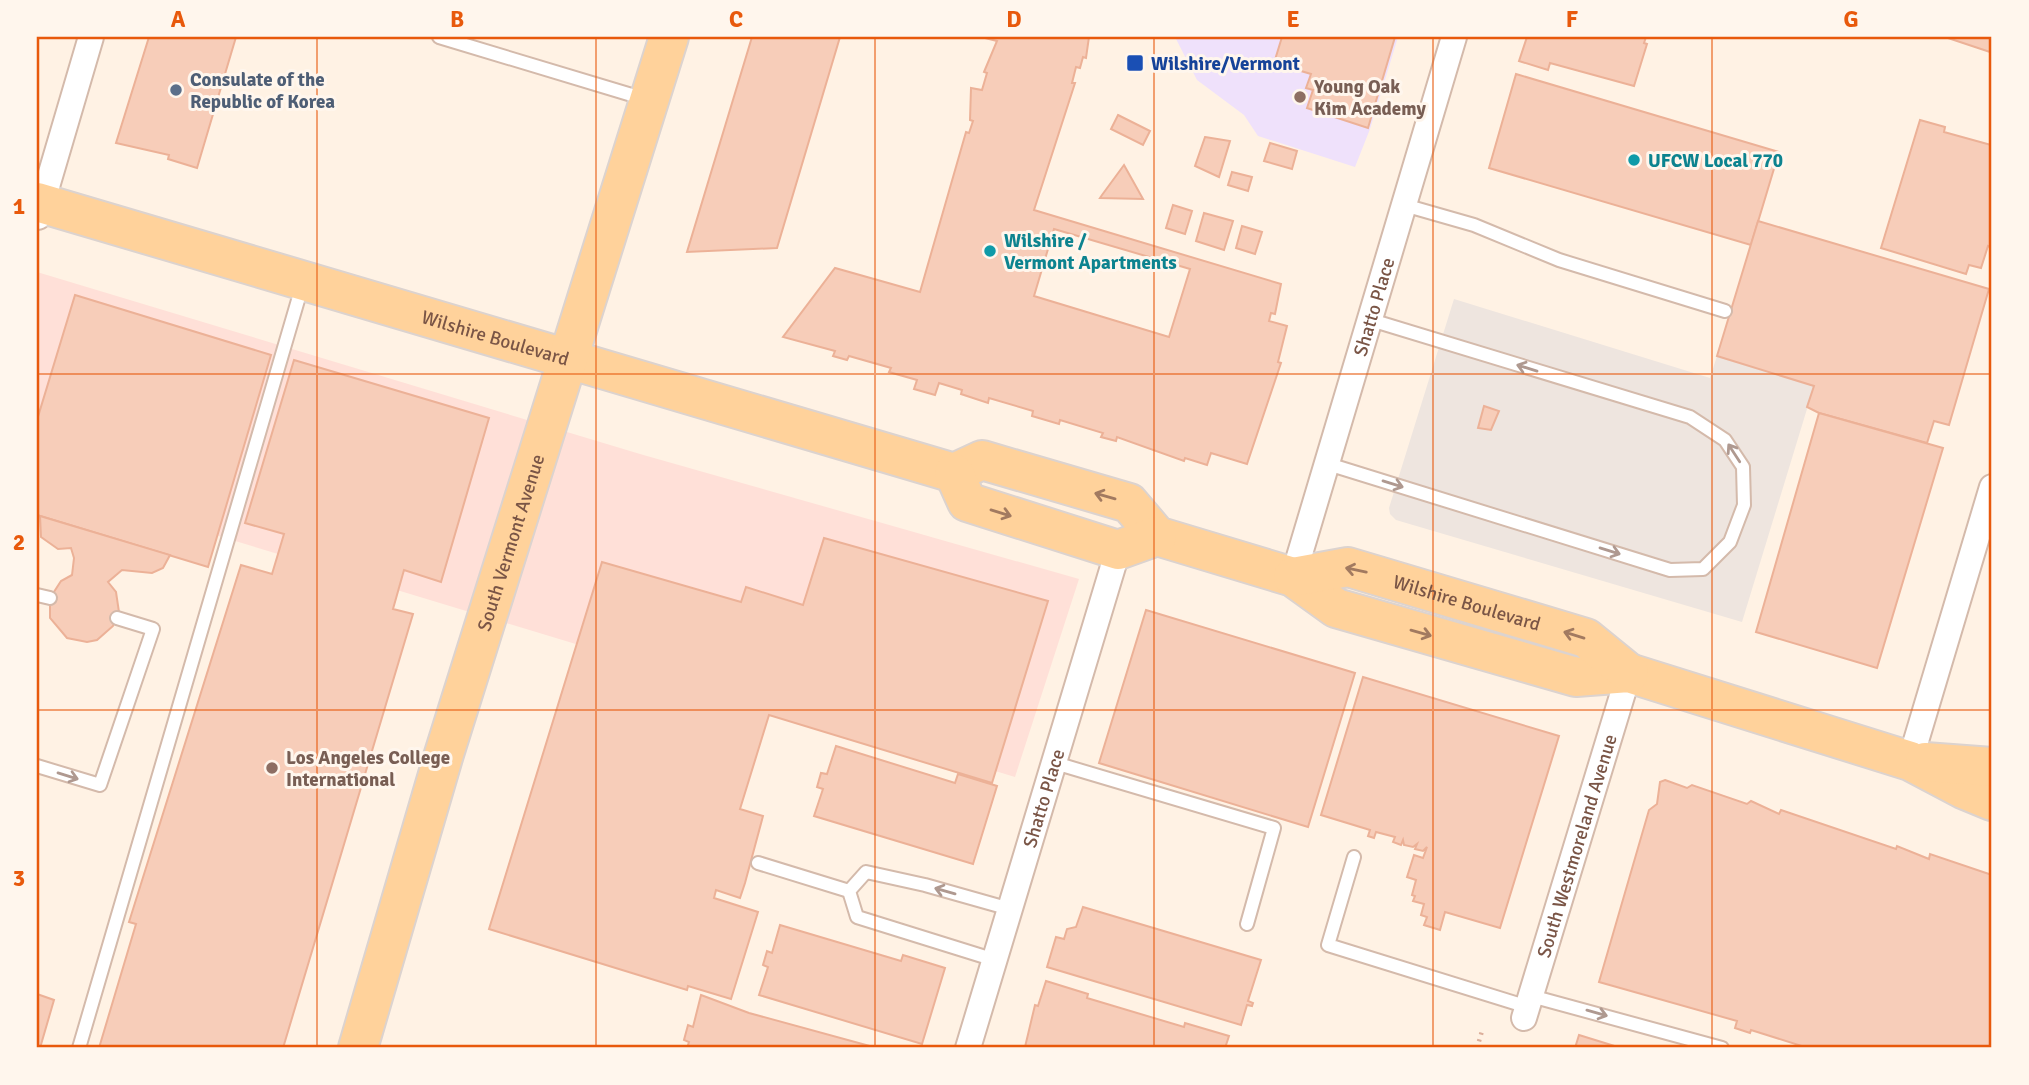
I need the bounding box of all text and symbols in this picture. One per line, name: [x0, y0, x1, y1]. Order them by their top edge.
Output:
text: A: [171, 5, 186, 34]
text: B: [450, 5, 464, 34]
text: C: [729, 5, 743, 34]
text: D: [1006, 5, 1022, 34]
text: E: [1286, 5, 1300, 34]
text: F: [1566, 5, 1578, 34]
text: G: [1843, 5, 1859, 34]
place label: Wilshire/Vermont: [1151, 52, 1300, 76]
marker: Wilshire/Vermont: [1125, 53, 1145, 73]
place label: Consulate of the Republic of Korea: [190, 68, 335, 114]
place label: Young Oak Kim Academy: [1313, 75, 1426, 121]
marker: Consulate of the Republic of Korea: [168, 82, 184, 98]
marker: Young Oak Kim Academy: [1292, 89, 1308, 105]
place label: UFCW Local 770: [1648, 149, 1783, 173]
marker: UFCW Local 770: [1626, 152, 1642, 168]
text: 1: [13, 192, 25, 221]
place label: Wilshire / Vermont Apartments: [1004, 229, 1177, 275]
marker: Wilshire / Vermont Apartments: [982, 243, 998, 259]
street label: Shatto Place: [1348, 255, 1401, 359]
street label: Wilshire Boulevard: [418, 305, 572, 372]
one-way arrow: [1517, 360, 1539, 373]
one-way arrow: [1726, 444, 1741, 463]
street label: South Vermont Avenue: [472, 451, 550, 634]
one-way arrow: [1382, 478, 1404, 491]
one-way arrow: [1094, 489, 1117, 502]
one-way arrow: [990, 507, 1012, 520]
text: 2: [13, 528, 25, 557]
one-way arrow: [1599, 546, 1621, 559]
one-way arrow: [1345, 563, 1367, 576]
street label: Wilshire Boulevard: [1390, 570, 1543, 637]
one-way arrow: [1410, 627, 1432, 640]
one-way arrow: [1563, 627, 1585, 640]
street label: South Westmoreland Avenue: [1532, 731, 1623, 961]
place label: Los Angeles College International: [286, 746, 450, 792]
street label: Shatto Place: [1018, 746, 1070, 851]
marker: Los Angeles College International: [264, 760, 280, 776]
one-way arrow: [57, 770, 79, 783]
text: 3: [13, 864, 25, 893]
one-way arrow: [934, 883, 956, 896]
one-way arrow: [1586, 1008, 1608, 1021]

